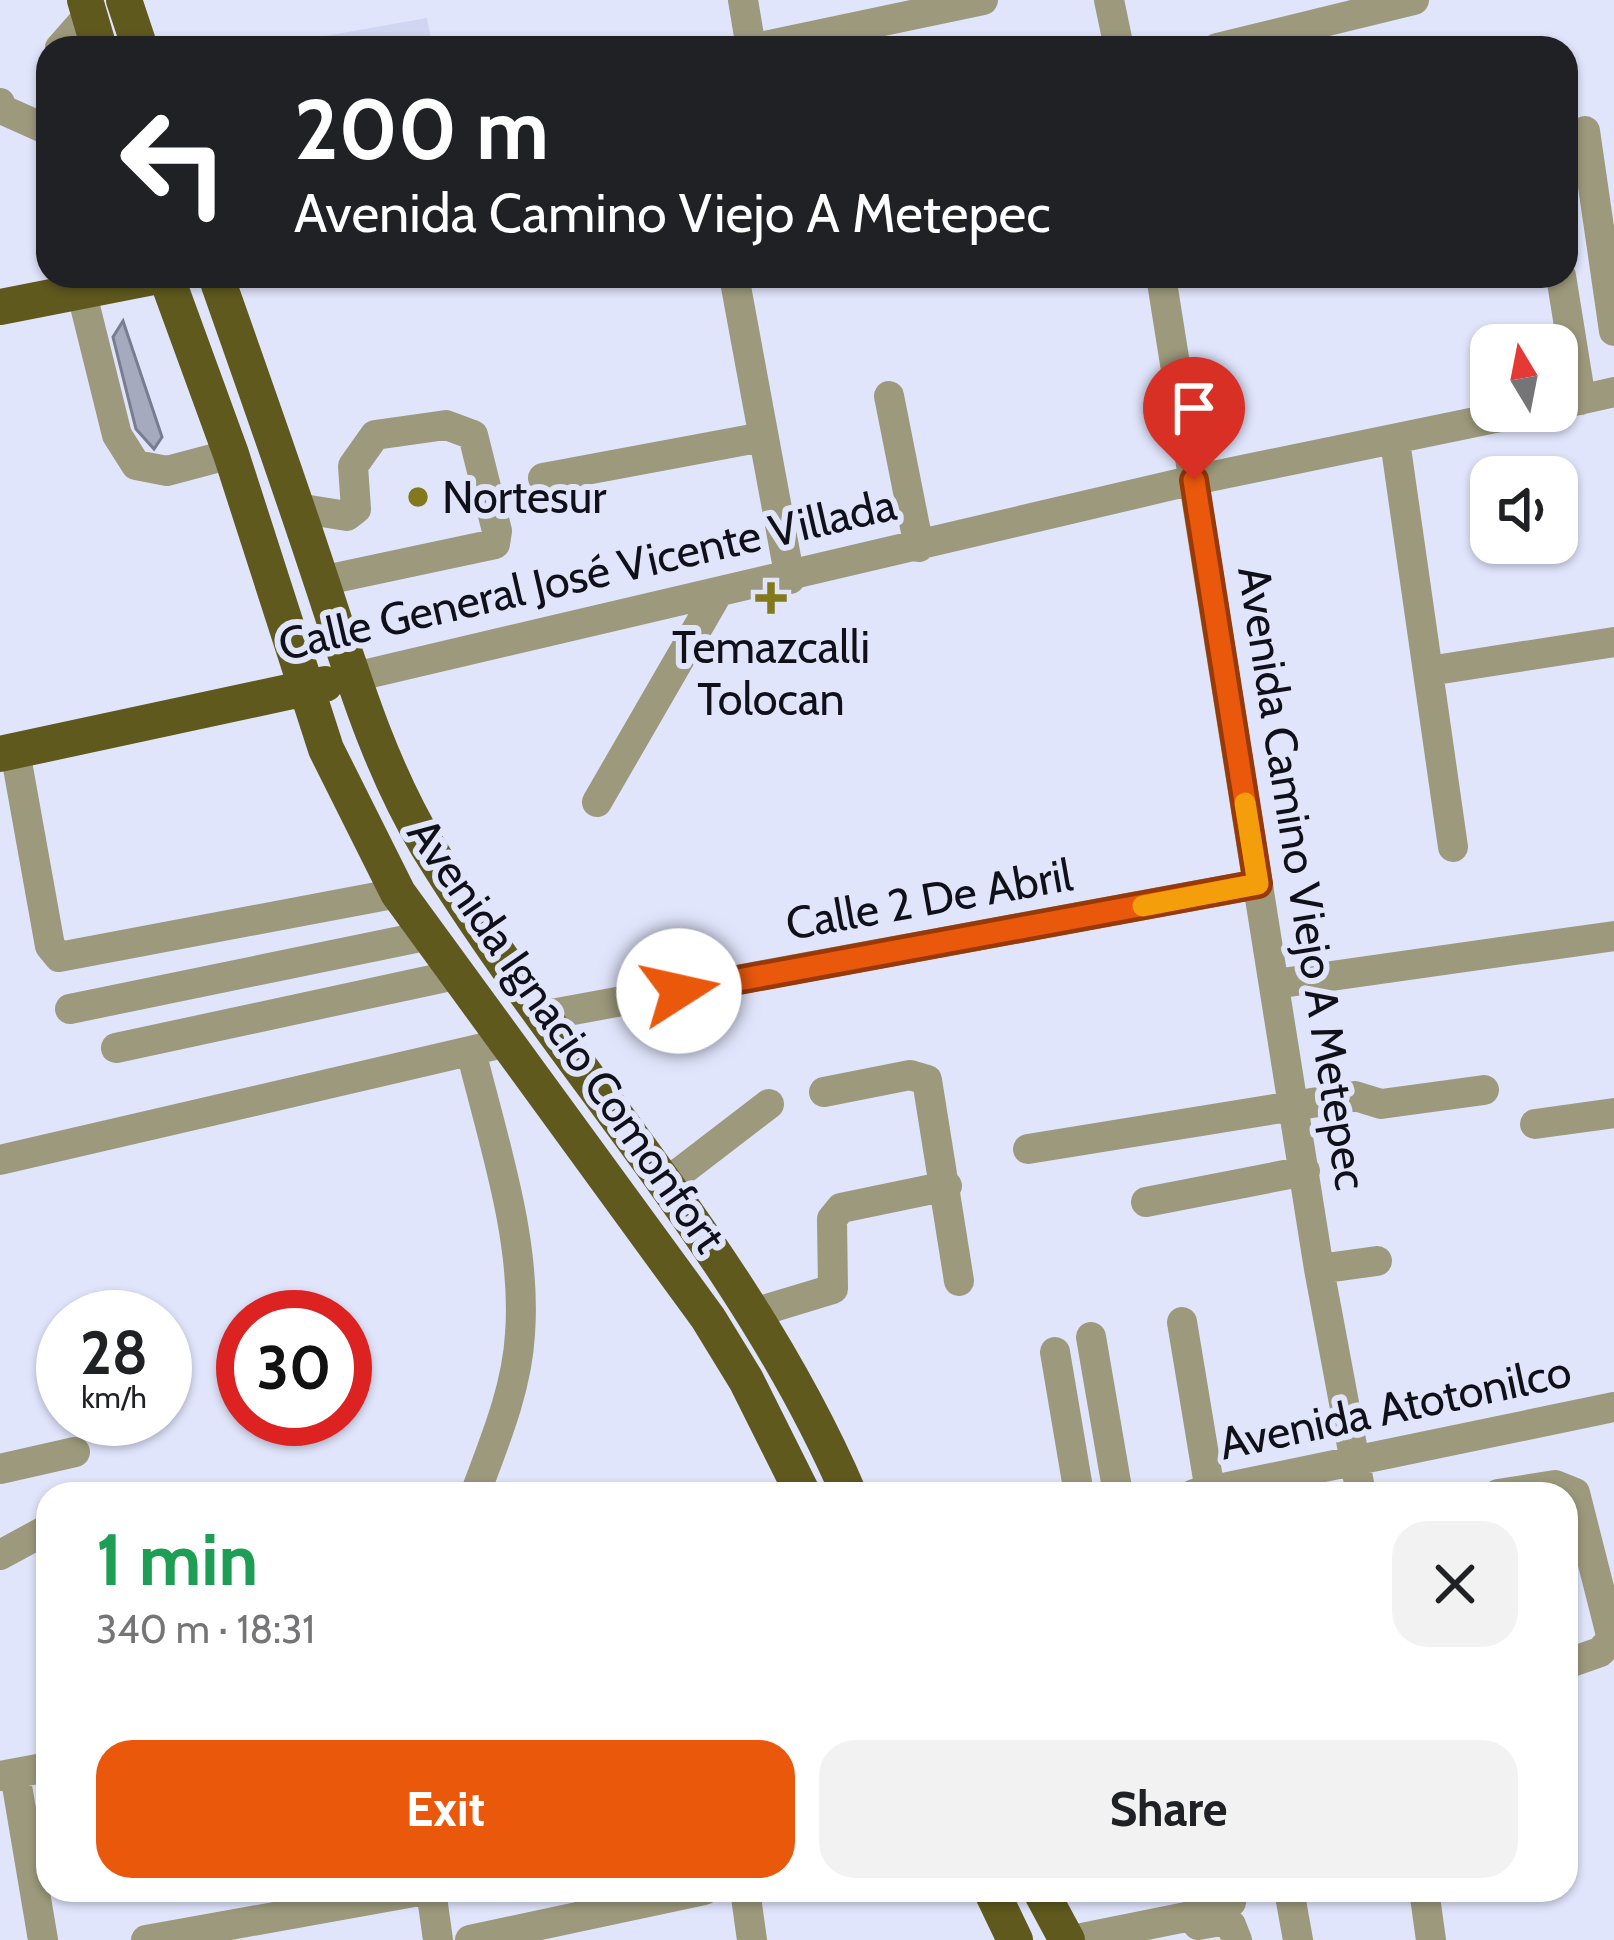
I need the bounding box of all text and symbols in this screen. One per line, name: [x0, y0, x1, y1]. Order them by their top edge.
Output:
text: 200 m: [294, 78, 549, 180]
icon: left: [96, 84, 252, 240]
text: Avenida Camino Viejo A Metepec: [294, 180, 1051, 246]
north arrow: [1470, 324, 1578, 432]
map controls: [1470, 324, 1578, 564]
pin: [1143, 357, 1245, 480]
icon: arrive: [1161, 375, 1227, 441]
button: sound: [1470, 456, 1578, 564]
place label: Nortesur: [442, 470, 607, 524]
street label: Calle General José Vicente Villada: [273, 477, 901, 671]
marker: Nortesur: [405, 484, 431, 510]
street label: Avenida Camino Viejo A Metepec: [1227, 562, 1379, 1194]
marker: Temazcalli Tolocan: [755, 582, 787, 614]
place label: Temazcalli Tolocan: [672, 620, 870, 726]
street label: Avenida Ignacio Comonfort: [397, 808, 737, 1262]
street label: Calle 2 De Abril: [782, 847, 1077, 951]
position arrow: [616, 928, 742, 1054]
speed limit sign: 30: [216, 1290, 372, 1446]
text: 28: [80, 1316, 148, 1389]
street label: Avenida Atotonilco: [1214, 1343, 1576, 1471]
text: km/h: [81, 1379, 147, 1416]
text: 1 min: [96, 1516, 258, 1603]
button: close: [1392, 1521, 1518, 1647]
text: 340 m · 18:31: [96, 1605, 315, 1653]
button: Exit: [96, 1740, 795, 1878]
button: Share: [819, 1740, 1518, 1878]

